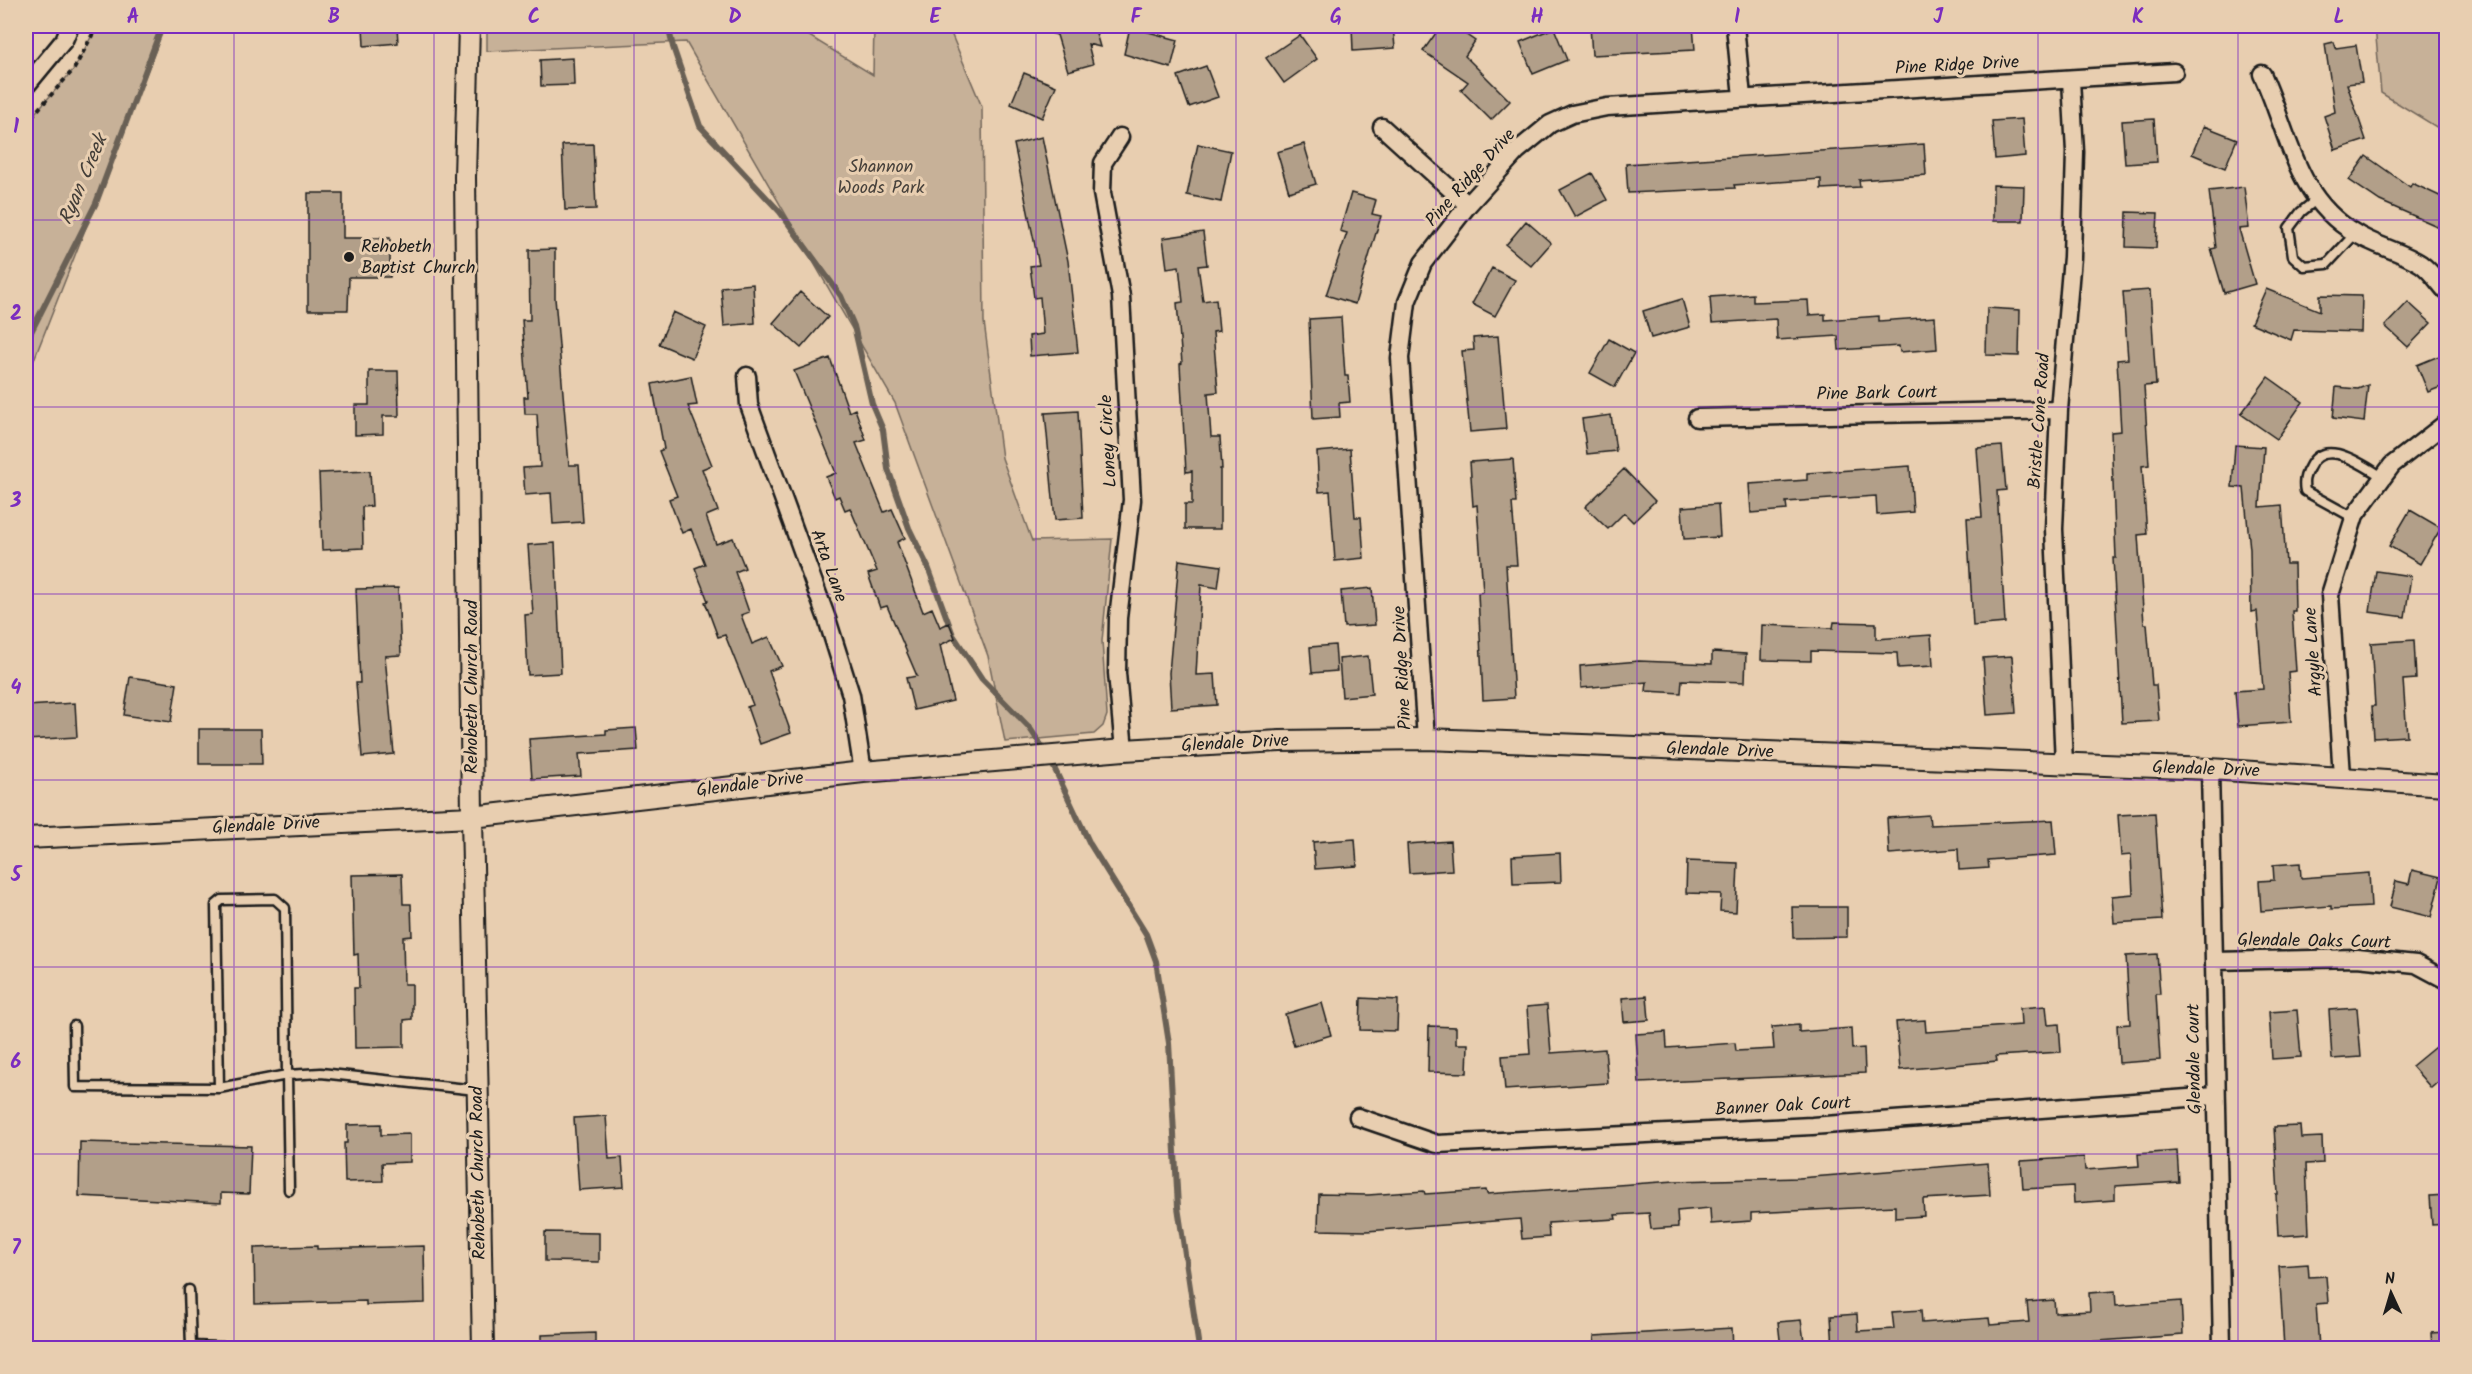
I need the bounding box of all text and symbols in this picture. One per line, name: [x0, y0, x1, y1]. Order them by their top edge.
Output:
text: A: [127, 2, 139, 34]
text: B: [328, 2, 340, 34]
text: C: [528, 2, 540, 34]
text: D: [728, 2, 742, 34]
text: E: [929, 2, 941, 34]
text: F: [1131, 2, 1143, 34]
text: G: [1330, 2, 1342, 34]
text: H: [1530, 2, 1544, 34]
text: I: [1734, 2, 1740, 34]
text: J: [1933, 2, 1944, 34]
text: K: [2132, 2, 2144, 34]
text: L: [2334, 2, 2344, 34]
street label: Pine Ridge Drive: [1894, 48, 2020, 84]
text: 1: [13, 112, 19, 144]
street label: Pine Ridge Drive: [1419, 122, 1523, 234]
water label: Ryan Creek: [51, 128, 118, 230]
park label: Shannon Woods Park: [838, 153, 925, 203]
place label: Rehobeth Baptist Church: [361, 233, 475, 283]
marker: Rehobeth Baptist Church: [342, 250, 356, 264]
text: 2: [10, 299, 22, 331]
street label: Bristle Cone Road: [2021, 351, 2059, 490]
street label: Pine Bark Court: [1816, 378, 1939, 410]
street label: Loney Circle: [1092, 394, 1126, 488]
text: 3: [10, 486, 22, 518]
street label: Arta Lane: [801, 526, 855, 606]
street label: Rehobeth Church Road: [458, 599, 487, 774]
street label: Pine Ridge Drive: [1385, 605, 1421, 731]
street label: Argyle Lane: [2296, 606, 2332, 698]
text: 4: [11, 673, 22, 705]
street label: Glendale Drive: [1180, 727, 1290, 761]
street label: Glendale Drive: [1666, 735, 1774, 767]
street label: Glendale Drive: [2152, 754, 2260, 786]
street label: Glendale Drive: [695, 764, 805, 806]
street label: Glendale Drive: [211, 809, 321, 843]
text: 5: [10, 860, 23, 892]
street label: Glendale Oaks Court: [2237, 926, 2392, 958]
street label: Glendale Court: [2180, 1002, 2210, 1115]
text: 6: [11, 1047, 22, 1079]
street label: Rehobeth Church Road: [463, 1085, 495, 1260]
street label: Banner Oak Court: [1714, 1089, 1853, 1125]
text: 7: [11, 1233, 21, 1265]
north arrow: [2361, 1263, 2421, 1323]
text: N: [2384, 1267, 2396, 1292]

